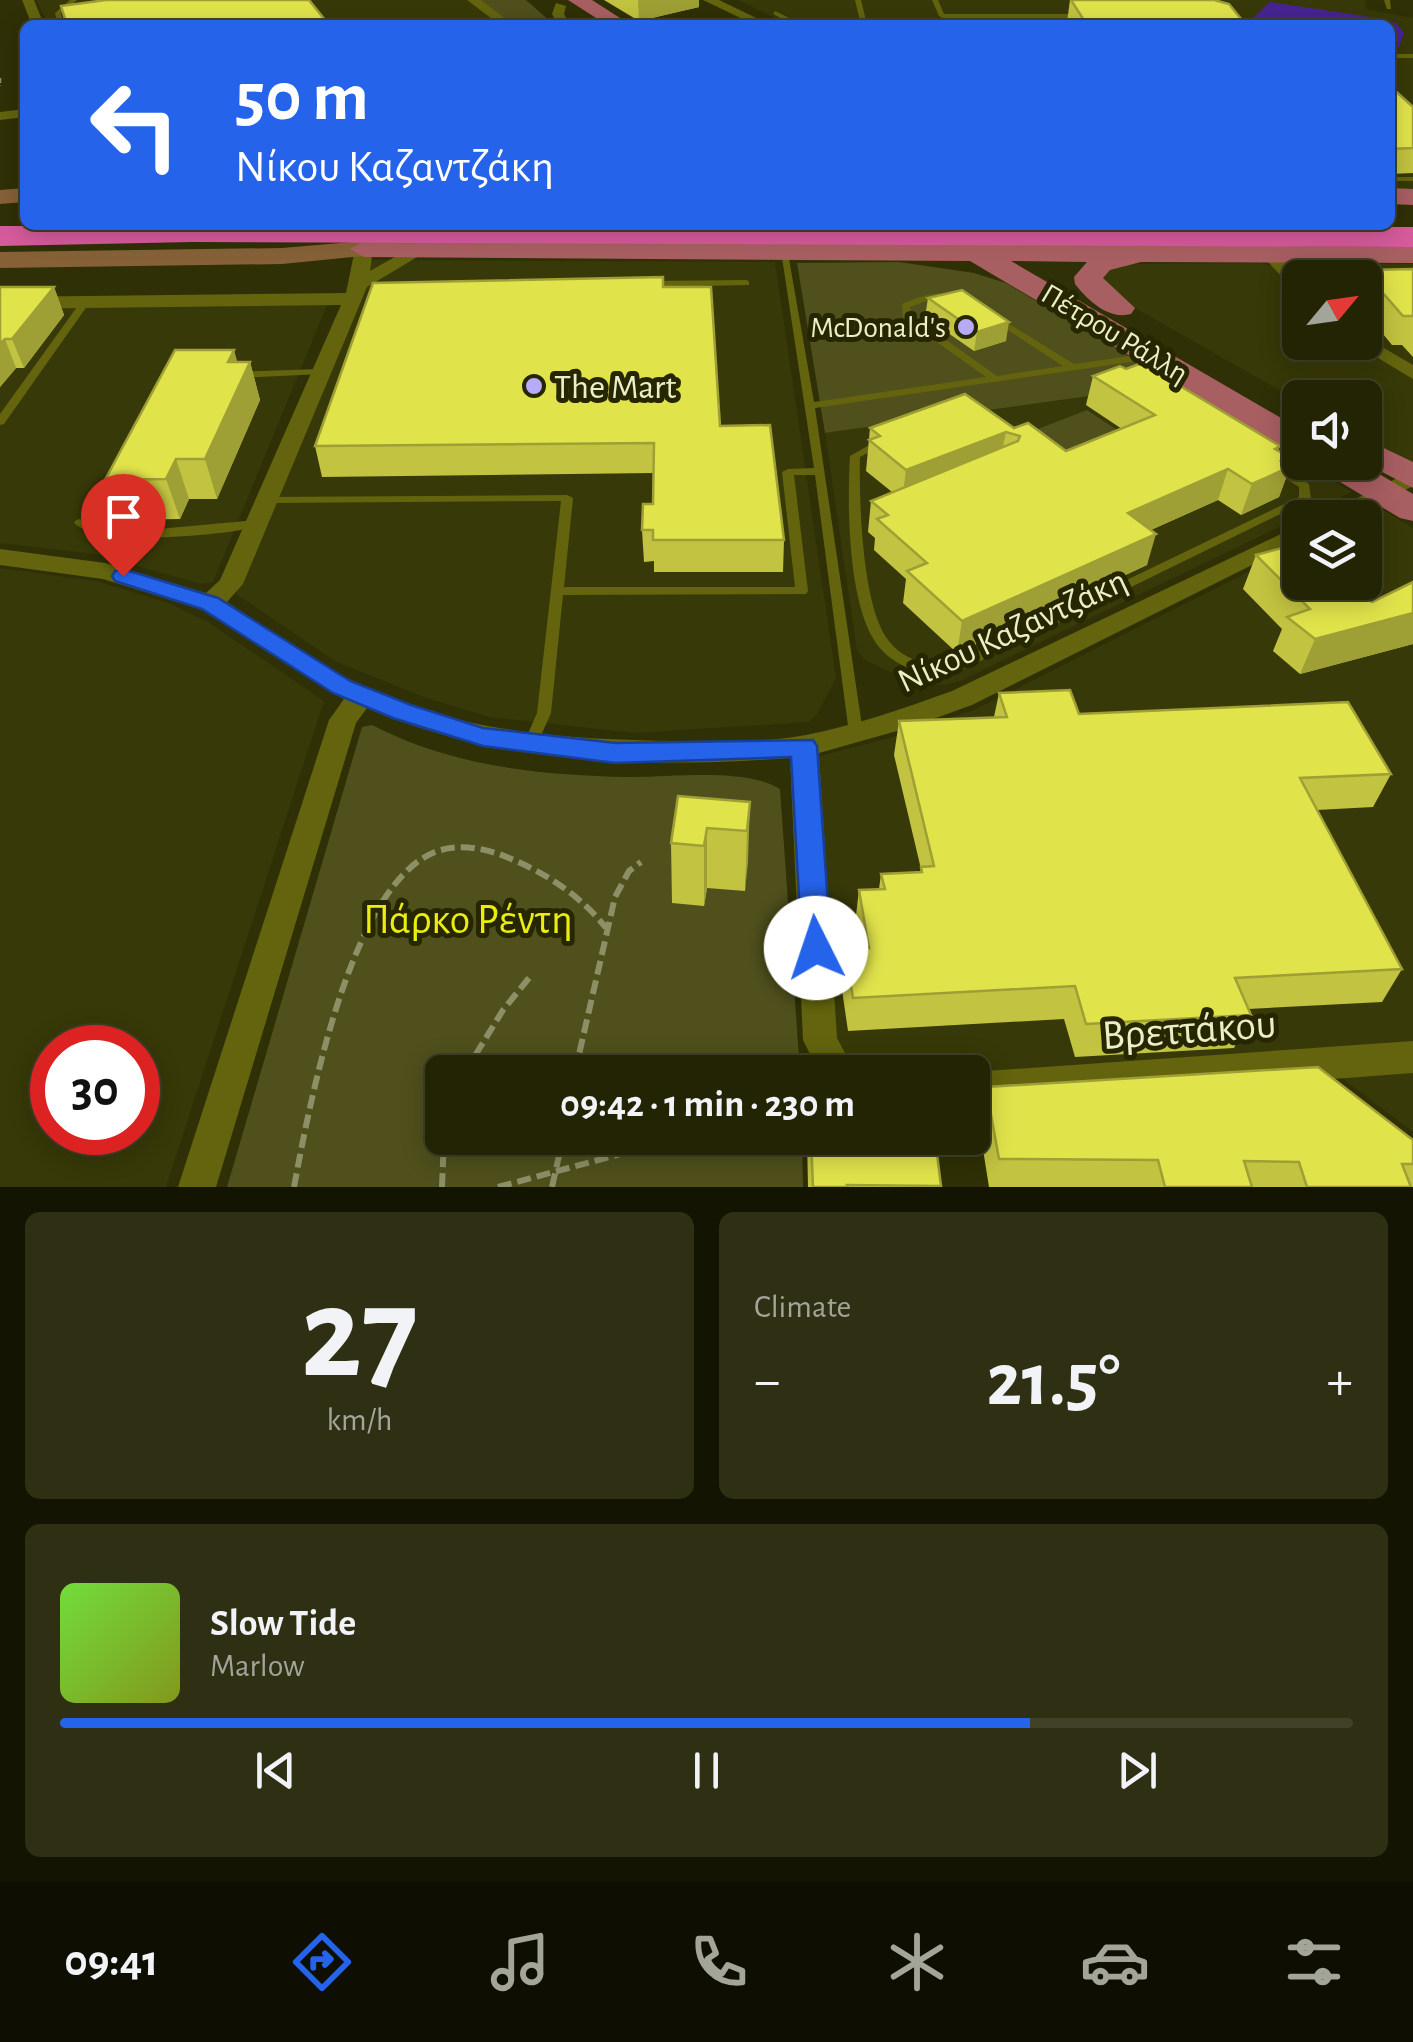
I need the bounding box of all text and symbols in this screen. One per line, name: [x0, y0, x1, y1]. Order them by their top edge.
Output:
icon: left: [70, 60, 200, 190]
text: 50 m: [235, 63, 369, 133]
text: Νίκου Καζαντζάκη: [235, 145, 554, 190]
north arrow: [1282, 260, 1382, 360]
map controls: [1282, 260, 1382, 600]
street label: Πέτρου Ράλλη: [1036, 279, 1193, 389]
place label: McDonald's: [810, 313, 946, 343]
marker: McDonald's: [955, 316, 977, 338]
place label: The Mart: [554, 370, 676, 405]
marker: The Mart: [523, 375, 545, 397]
button: sound: [1282, 380, 1382, 480]
pin: [81, 474, 166, 577]
icon: arrive: [96, 489, 151, 544]
button: layers: [1282, 500, 1382, 600]
street label: Νίκου Καζαντζάκη: [893, 563, 1132, 700]
position arrow: [764, 896, 868, 1000]
park label: Πάρκο Ρέντη: [363, 899, 573, 941]
street label: Βρεττάκου: [1101, 1003, 1278, 1057]
speed limit sign: 30: [30, 1025, 160, 1155]
text: 09:42 · 1 min · 230 m: [560, 1086, 855, 1124]
text: 27: [301, 1271, 418, 1401]
text: Climate: [754, 1291, 851, 1323]
text: 21.5°: [987, 1344, 1120, 1419]
text: −: [754, 1354, 780, 1409]
text: +: [1327, 1354, 1353, 1409]
text: km/h: [326, 1404, 393, 1436]
text: Slow Tide: [210, 1605, 356, 1643]
text: Marlow: [210, 1650, 305, 1682]
icon: previous: [248, 1743, 303, 1798]
icon: pause: [679, 1743, 734, 1798]
icon: next: [1110, 1743, 1165, 1798]
icon: directions: [287, 1927, 357, 1997]
icon: music: [485, 1927, 555, 1997]
icon: phone: [684, 1927, 754, 1997]
icon: climate: [882, 1927, 952, 1997]
icon: car: [1080, 1927, 1150, 1997]
icon: filters: [1279, 1927, 1349, 1997]
text: 09:41: [64, 1939, 159, 1984]

